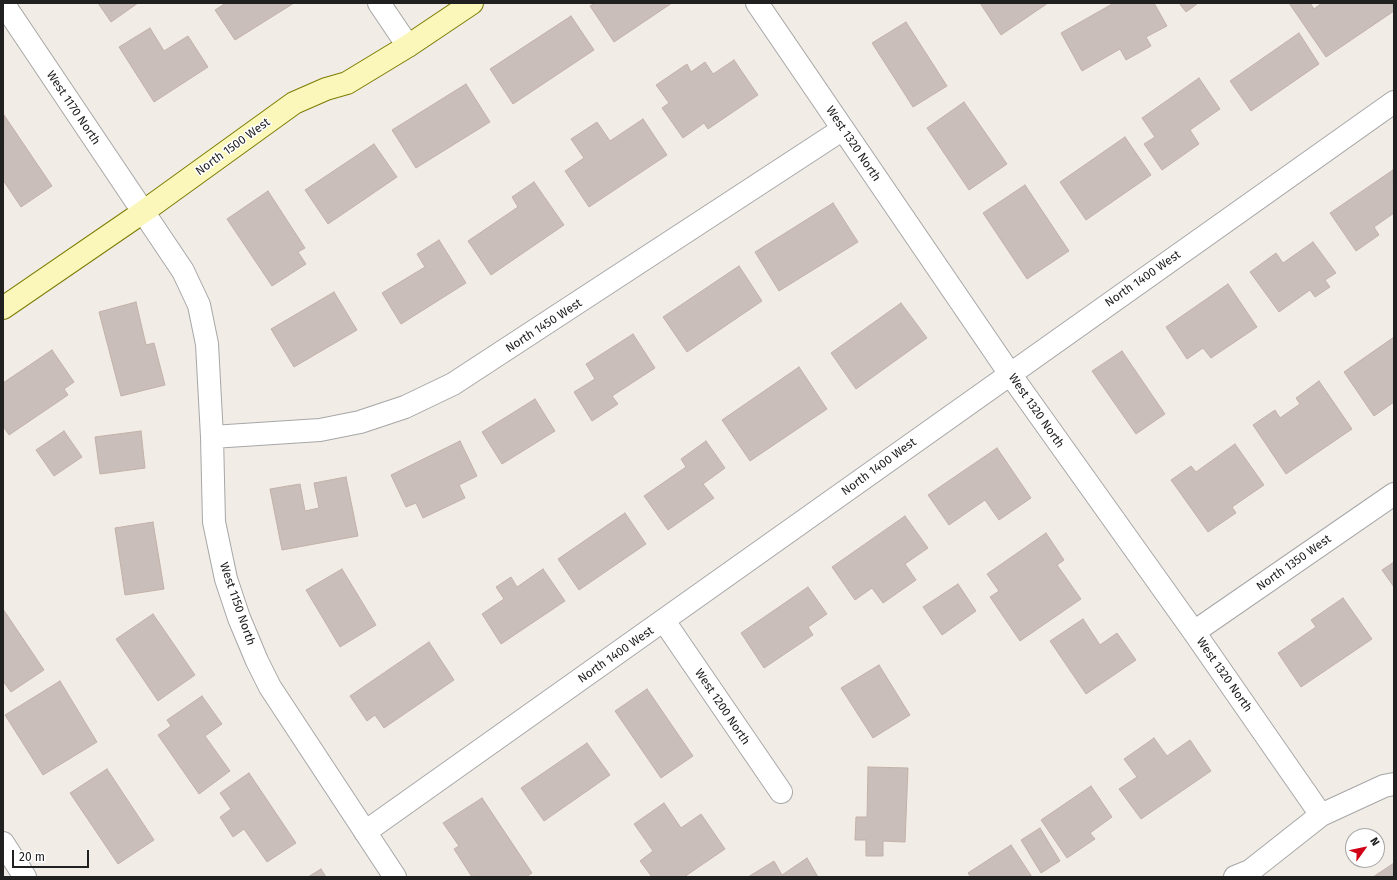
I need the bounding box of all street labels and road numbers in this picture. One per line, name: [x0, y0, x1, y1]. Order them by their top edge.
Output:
street label: West 1170 North: [43, 68, 103, 148]
street label: West 1320 North: [823, 104, 883, 184]
street label: North 1500 West: [193, 115, 273, 179]
street label: North 1400 West: [1102, 248, 1184, 310]
street label: North 1450 West: [503, 296, 585, 356]
street label: West 1320 North: [1005, 371, 1067, 451]
street label: North 1400 West: [839, 435, 919, 499]
street label: North 1350 West: [1254, 532, 1334, 594]
street label: West 1150 North: [216, 561, 258, 647]
street label: North 1400 West: [575, 624, 657, 686]
street label: West 1320 North: [1193, 635, 1255, 715]
street label: West 1200 North: [691, 666, 753, 748]

